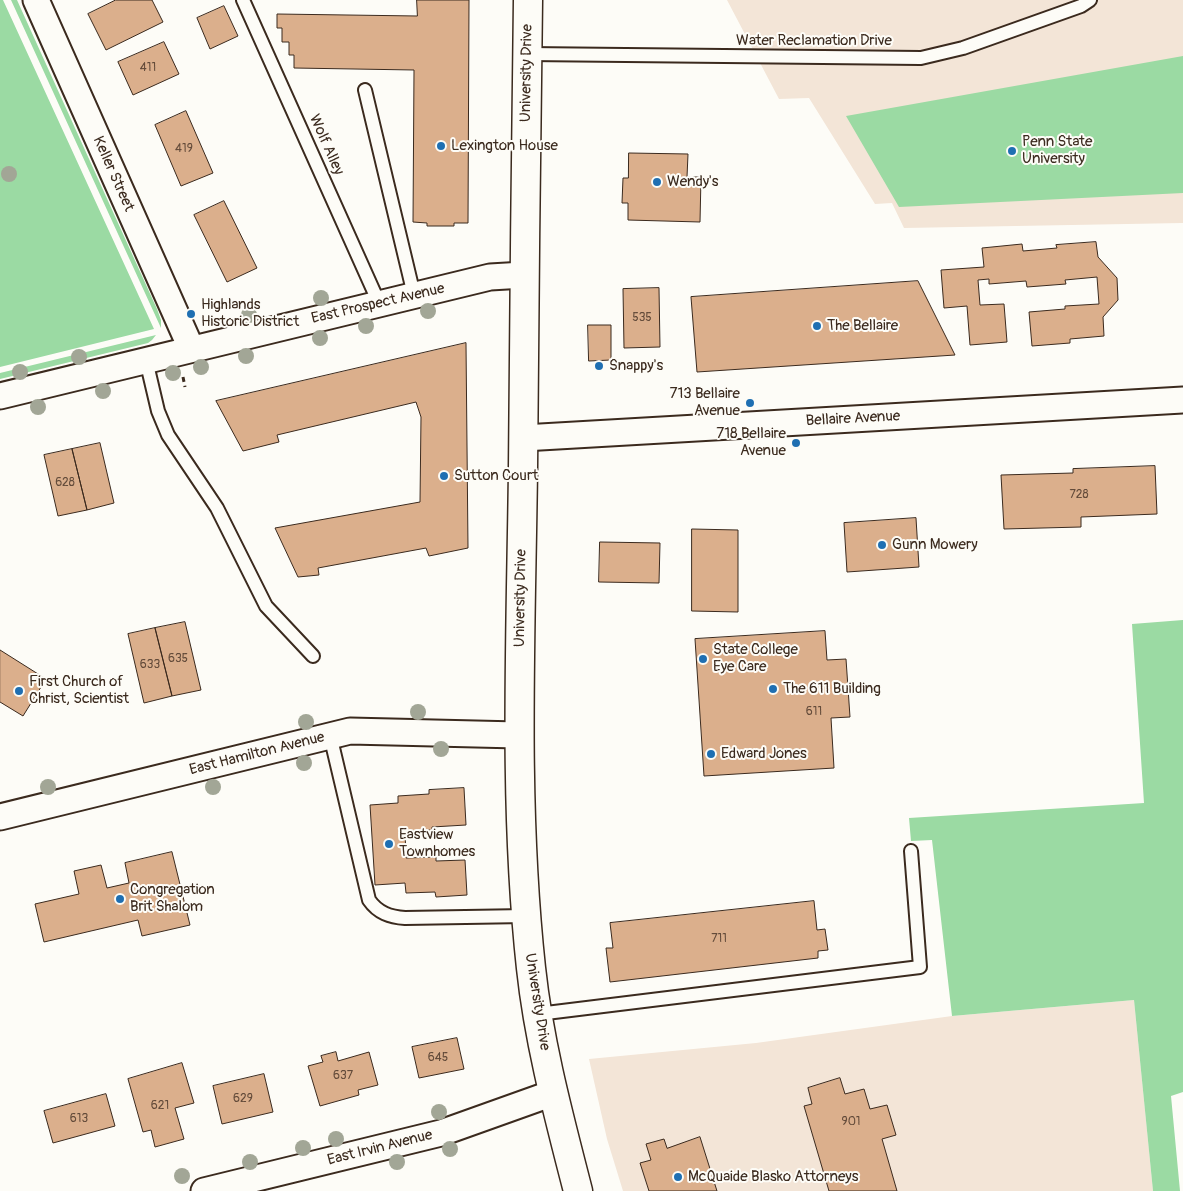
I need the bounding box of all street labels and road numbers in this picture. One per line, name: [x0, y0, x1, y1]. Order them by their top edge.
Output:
street label: University Drive: [517, 24, 537, 122]
street label: Water Reclamation Drive: [736, 32, 892, 50]
street label: Wolf Alley: [305, 112, 347, 178]
street label: Keller Street: [88, 134, 138, 214]
street label: East Prospect Avenue: [310, 280, 446, 328]
street label: Bellaire Avenue: [805, 408, 901, 430]
street label: University Drive: [511, 549, 531, 647]
street label: East Hamilton Avenue: [188, 729, 326, 779]
street label: University Drive: [520, 952, 554, 1052]
street label: East Irvin Avenue: [326, 1126, 434, 1170]

